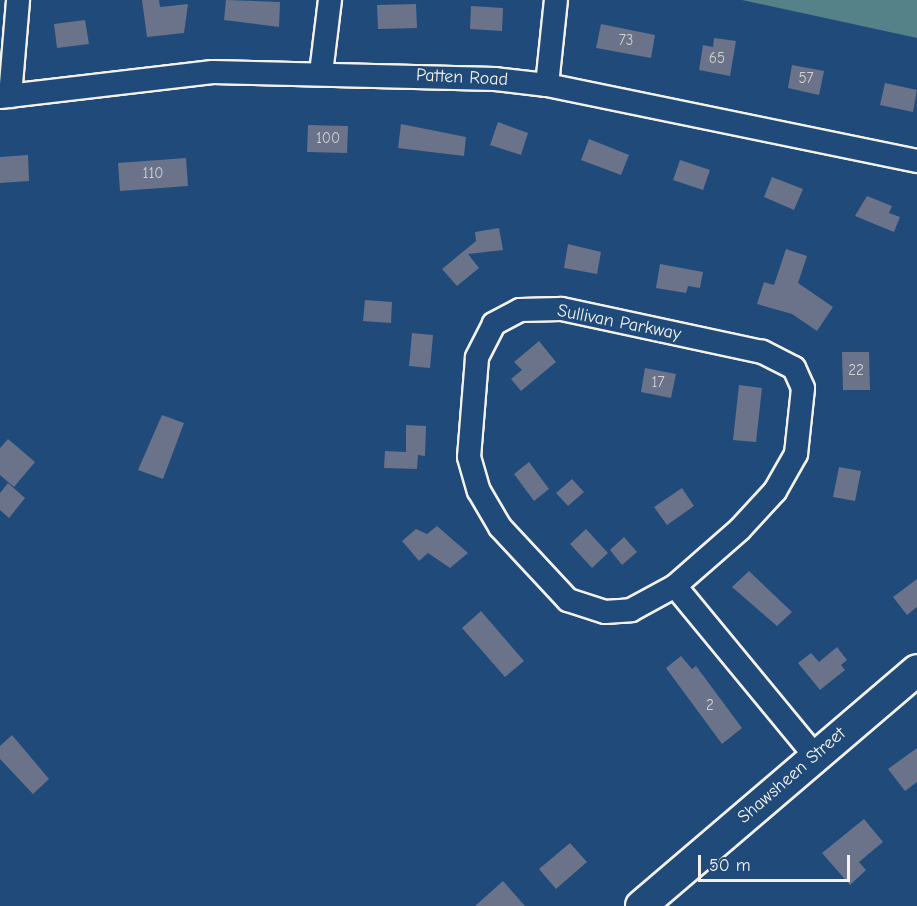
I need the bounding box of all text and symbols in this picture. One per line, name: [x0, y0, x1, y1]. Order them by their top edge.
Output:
house number: 73: [619, 32, 633, 50]
house number: 65: [709, 50, 725, 68]
street label: Patten Road: [415, 65, 509, 91]
house number: 57: [798, 70, 814, 88]
house number: 100: [316, 130, 340, 148]
house number: 110: [142, 165, 164, 183]
street label: Sullivan Parkway: [555, 300, 683, 346]
house number: 22: [848, 362, 864, 380]
house number: 17: [651, 374, 665, 392]
house number: 2: [706, 697, 714, 715]
street label: Shawsheen Street: [734, 723, 850, 829]
scale bar: [701, 843, 852, 881]
text: 50 m: [709, 855, 751, 876]

